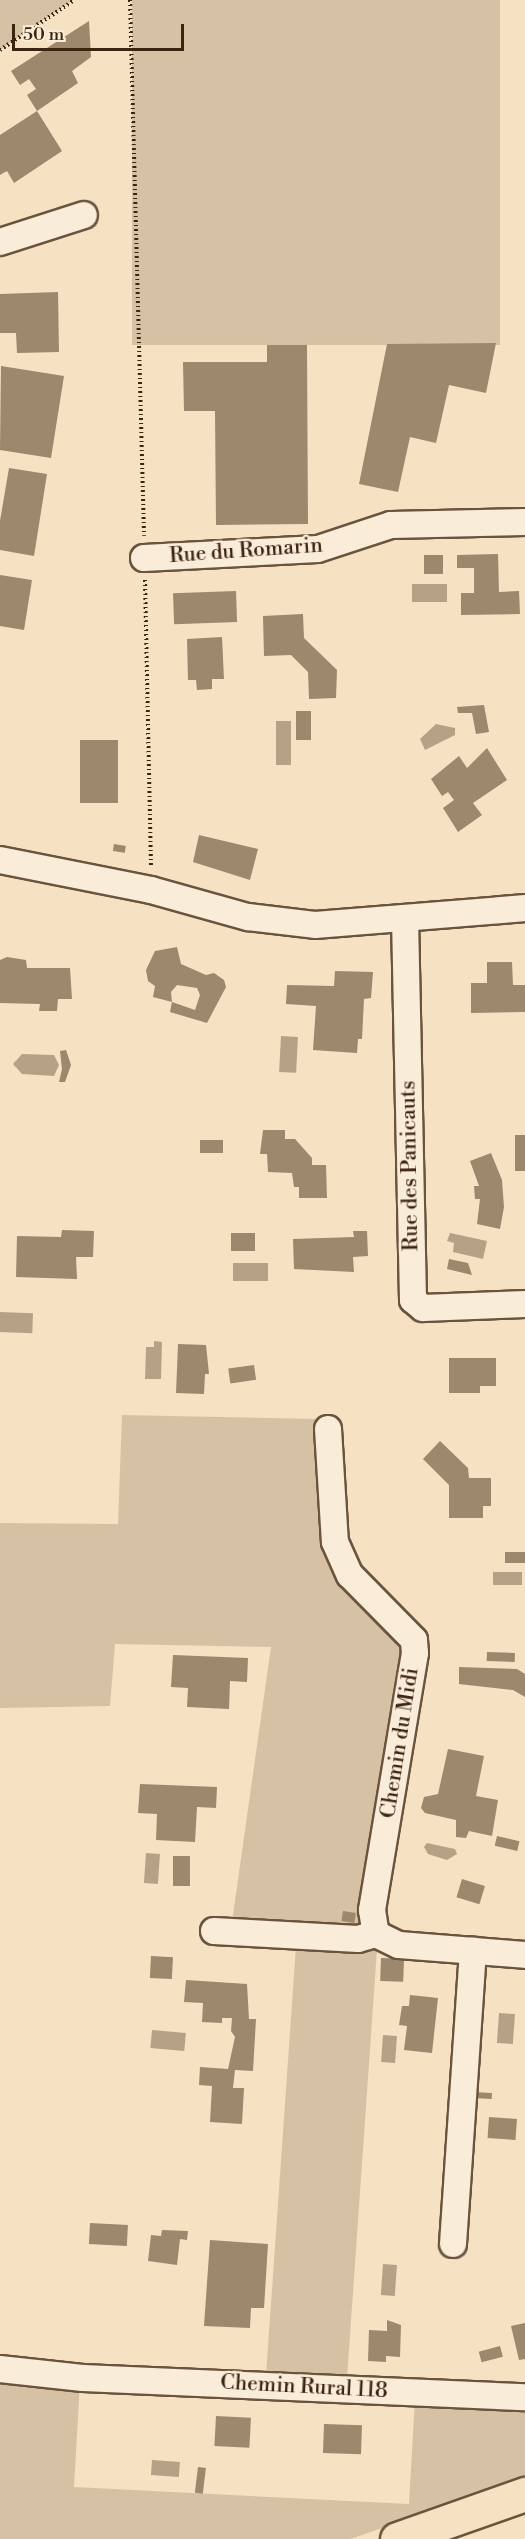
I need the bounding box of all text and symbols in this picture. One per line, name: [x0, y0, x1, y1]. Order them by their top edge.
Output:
scale bar: [15, 12, 188, 50]
text: 50 m: [23, 23, 64, 46]
street label: Rue du Romarin: [168, 533, 324, 569]
street label: Rue des Panicauts: [396, 1080, 424, 1252]
street label: Chemin du Midi: [376, 1666, 424, 1820]
street label: Chemin Rural 118: [220, 2370, 388, 2404]

